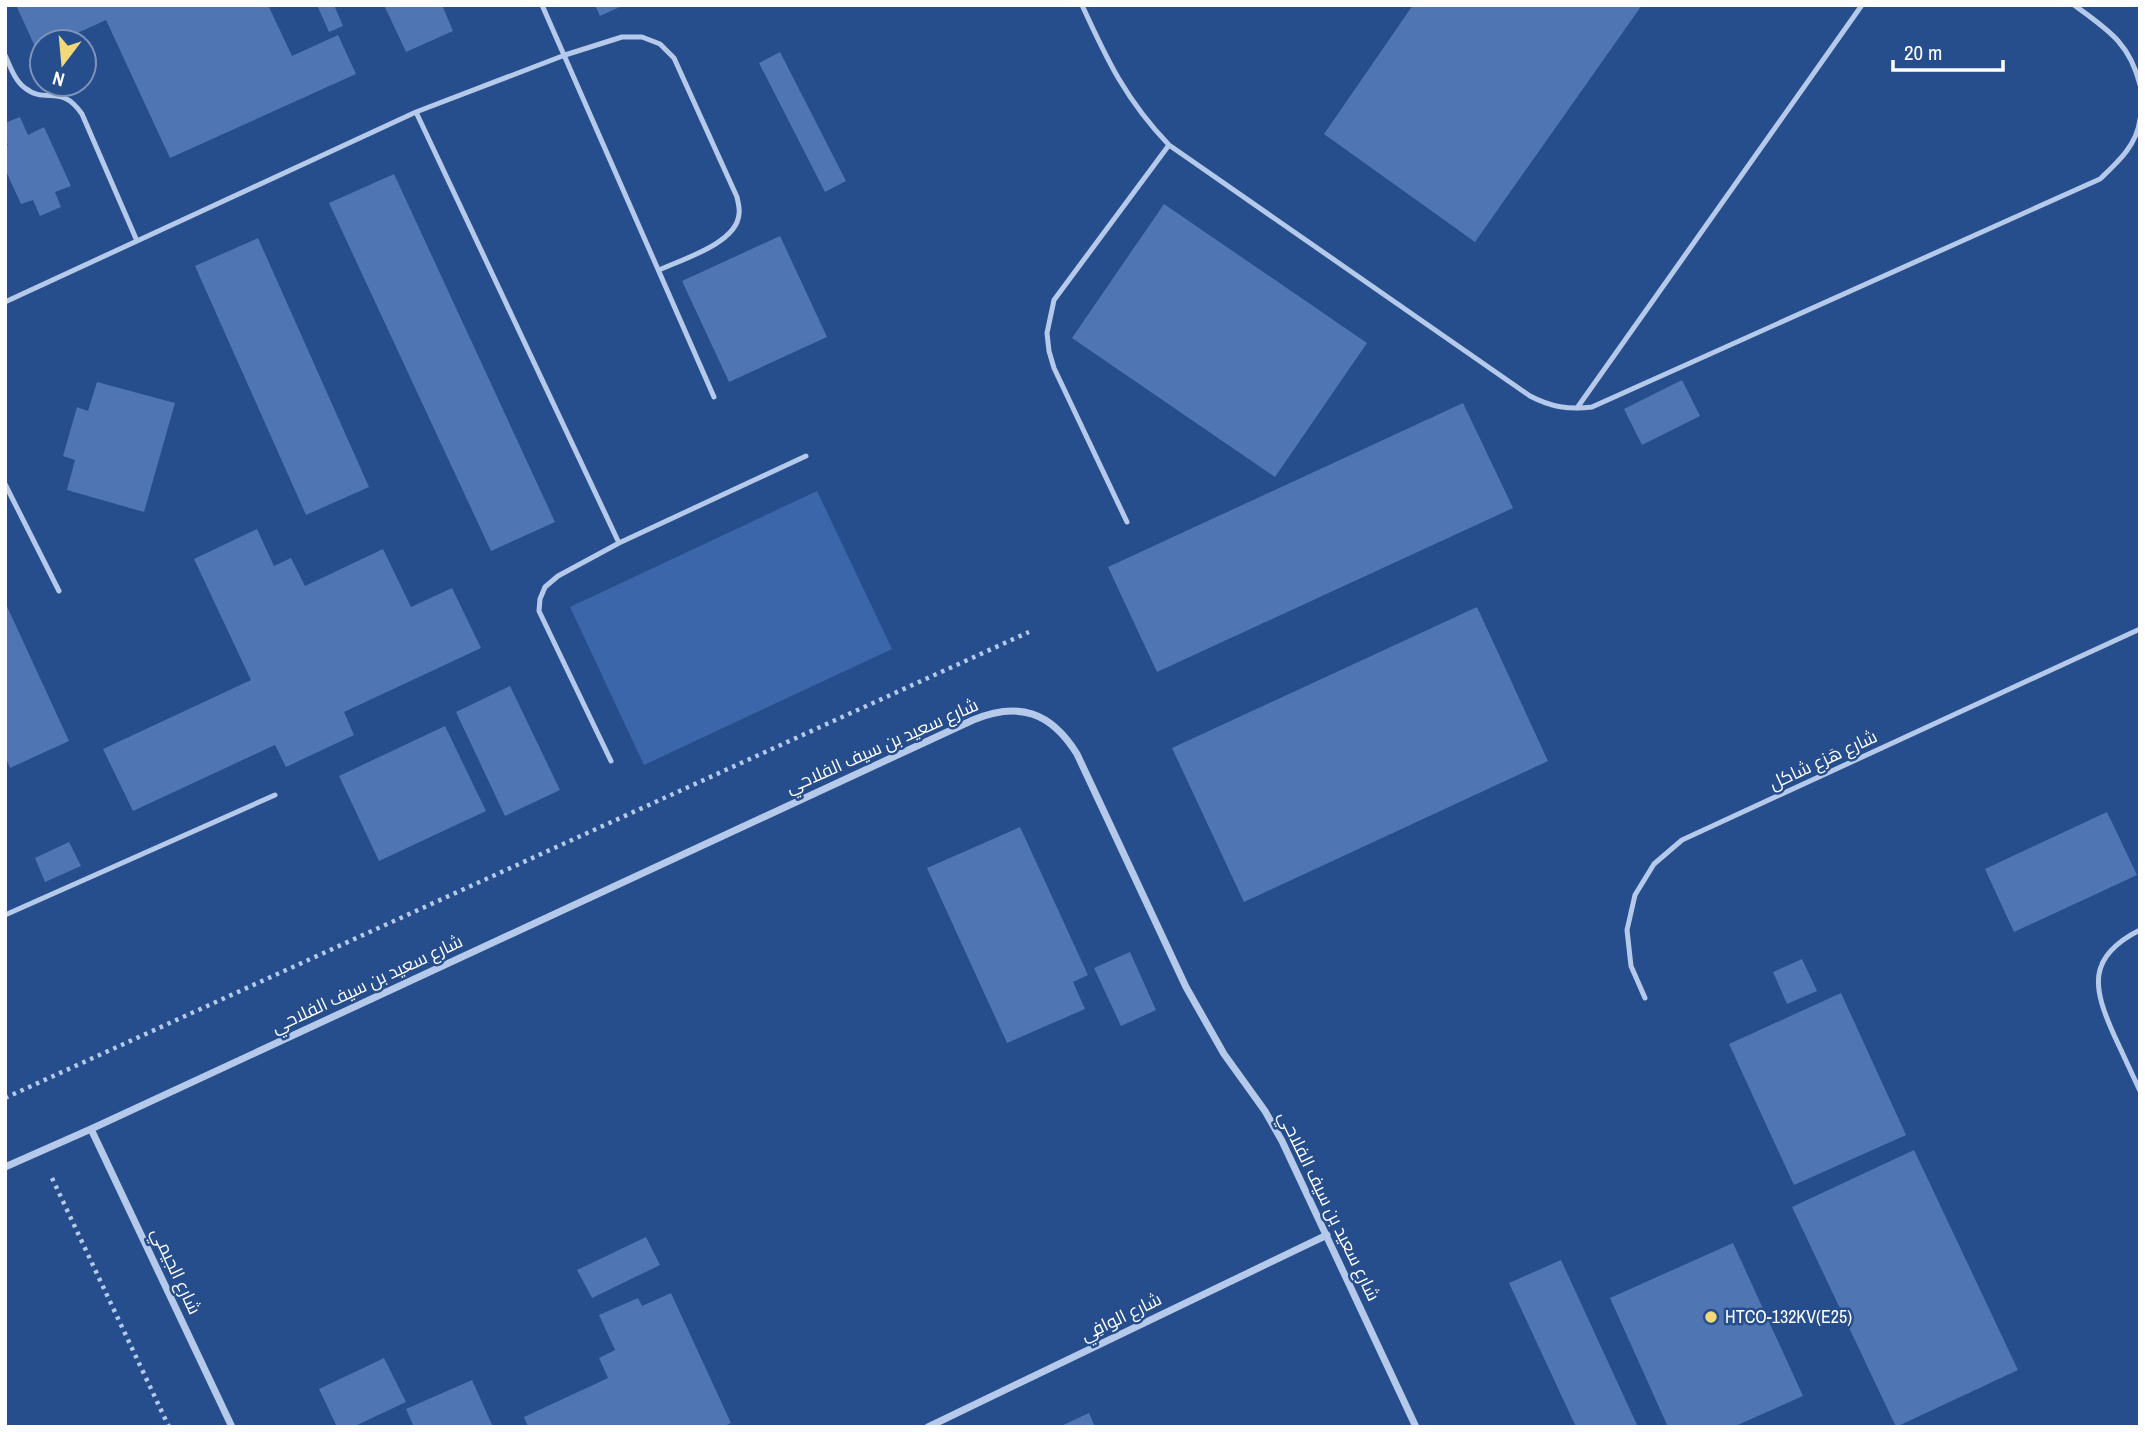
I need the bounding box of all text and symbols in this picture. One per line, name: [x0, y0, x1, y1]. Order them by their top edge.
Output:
north arrow: [28, 28, 98, 98]
scale bar: [1893, 28, 2003, 72]
text: 20 m: [1904, 38, 1942, 67]
text: N: [49, 65, 67, 93]
street label: شارع سعيد بن سيف الفلاحي: [782, 692, 983, 801]
street label: شارع هَزع شاكل: [1765, 724, 1881, 796]
street label: شارع سعيد بن سيف الفلاحي: [267, 928, 467, 1041]
street label: شارع سعيد بن سيف الفلاحي: [1271, 1107, 1386, 1306]
street label: شارع الجيمي: [144, 1223, 207, 1319]
street label: شارع الوافِي: [1076, 1286, 1166, 1349]
place label: HTCO-132KV(E25): [1725, 1304, 1852, 1329]
marker: HTCO-132KV(E25): [1703, 1309, 1719, 1325]

